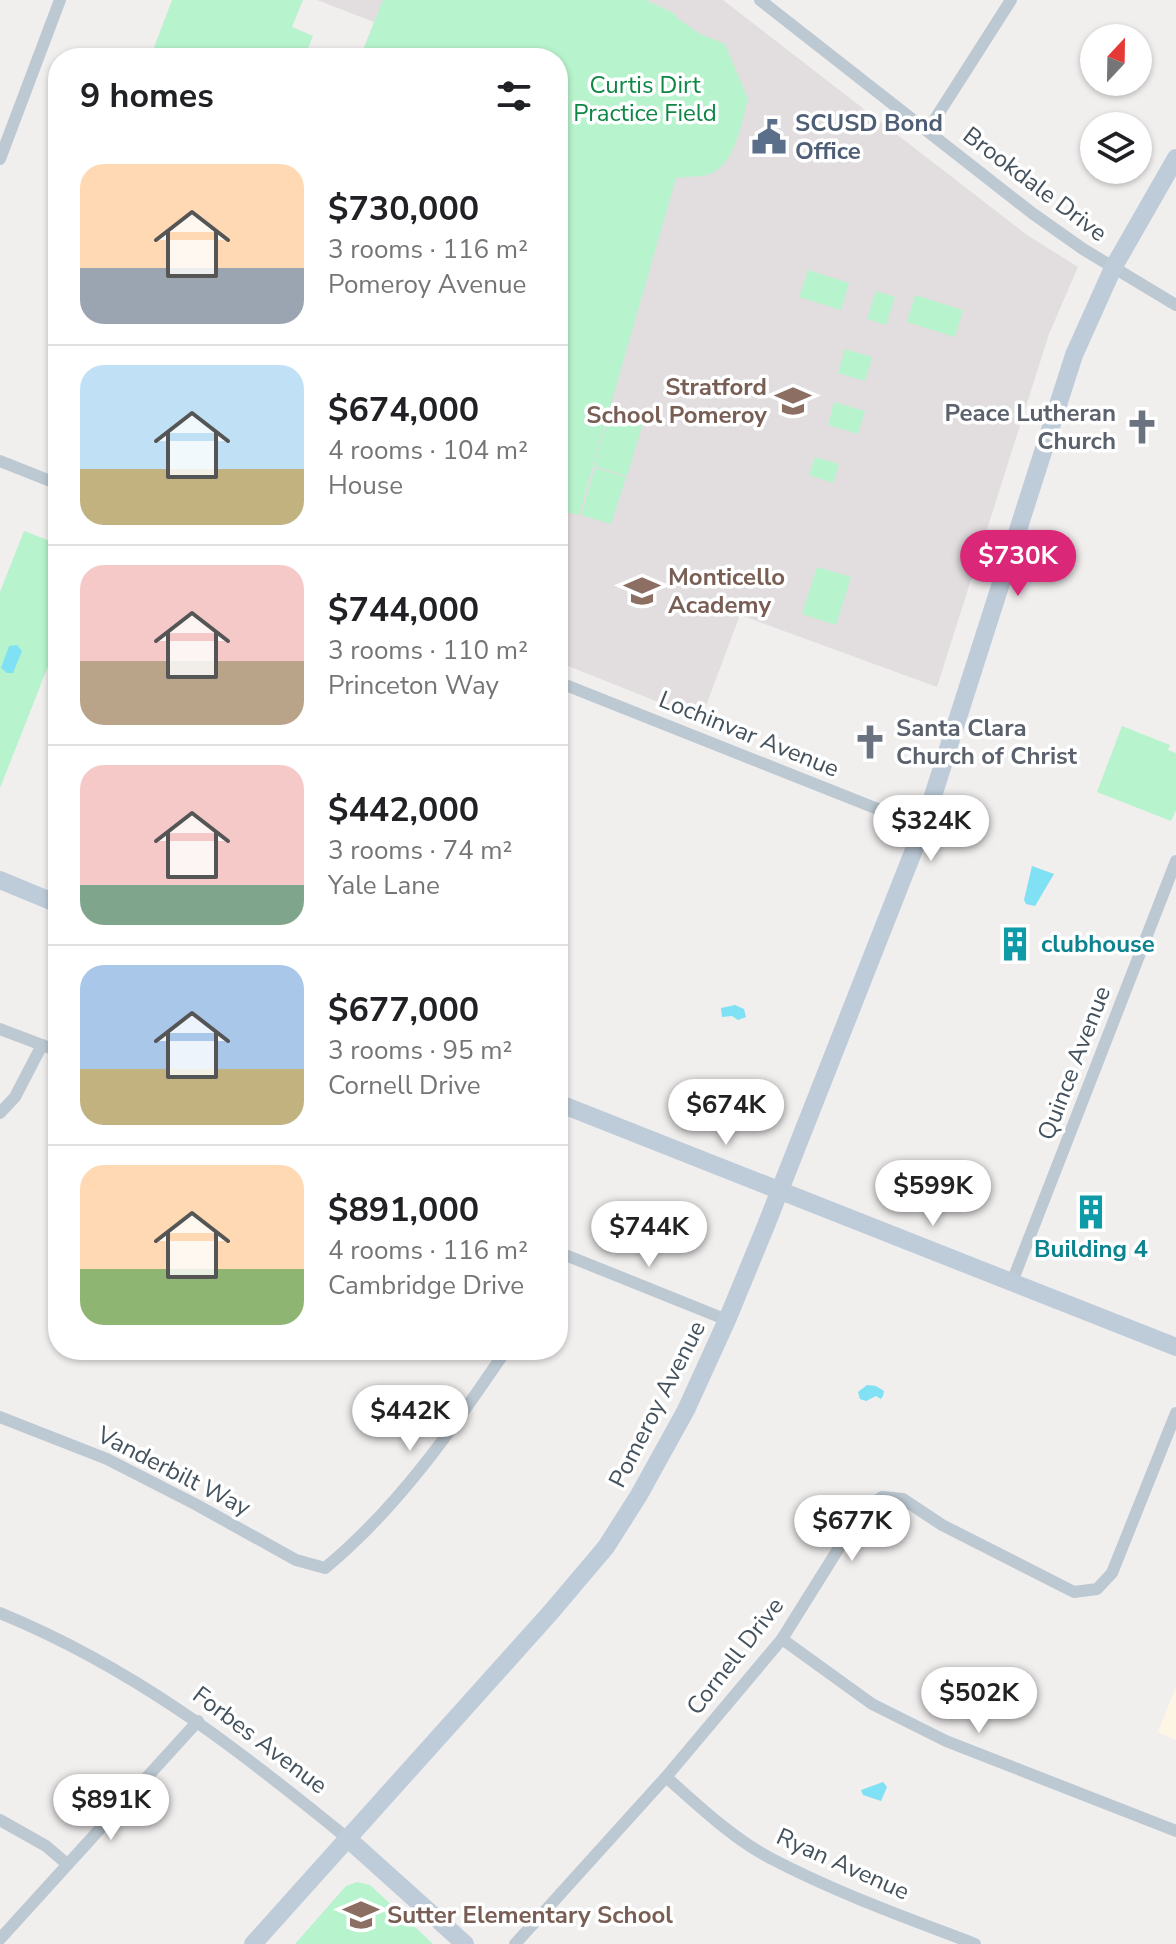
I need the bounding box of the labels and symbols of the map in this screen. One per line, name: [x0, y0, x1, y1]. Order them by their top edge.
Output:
north arrow: [1080, 24, 1152, 96]
park label: Curtis Dirt Practice Field: [573, 69, 717, 129]
place label: SCUSD Bond Office: [795, 107, 943, 167]
public building icon: SCUSD Bond Office: [750, 118, 788, 156]
street label: Brookdale Drive: [956, 119, 1114, 249]
place label: Stratford School Pomeroy: [586, 371, 767, 431]
school or university icon: Stratford School Pomeroy: [774, 382, 812, 420]
place label: Peace Lutheran Church: [944, 397, 1116, 457]
church icon: Peace Lutheran Church: [1123, 408, 1161, 446]
pin: $730K: [962, 530, 1074, 598]
place label: Monticello Academy: [668, 561, 785, 621]
school or university icon: Monticello Academy: [623, 572, 661, 610]
street label: Lochinvar Avenue: [654, 683, 844, 785]
place label: Santa Clara Church of Christ: [896, 712, 1078, 772]
church icon: Santa Clara Church of Christ: [851, 723, 889, 761]
pin: $324K: [875, 795, 987, 863]
building icon: clubhouse: [996, 925, 1034, 963]
place label: clubhouse: [1041, 928, 1155, 960]
street label: Quince Avenue: [1030, 981, 1118, 1145]
pin: $674K: [670, 1079, 782, 1147]
pin: $599K: [877, 1160, 989, 1228]
building icon: Building 4: [1072, 1193, 1110, 1231]
pin: $744K: [593, 1201, 705, 1269]
place label: Building 4: [1034, 1233, 1148, 1265]
street label: Pomeroy Avenue: [601, 1315, 713, 1493]
pin: $442K: [354, 1385, 466, 1453]
street label: Vanderbilt Way: [91, 1418, 257, 1524]
pin: $677K: [796, 1495, 908, 1563]
street label: Cornell Drive: [679, 1591, 791, 1721]
pin: $502K: [923, 1667, 1035, 1735]
street label: Forbes Avenue: [186, 1679, 334, 1801]
pin: $891K: [55, 1774, 167, 1842]
street label: Ryan Avenue: [771, 1820, 915, 1908]
school or university icon: Sutter Elementary School: [342, 1896, 380, 1934]
place label: Sutter Elementary School: [387, 1899, 673, 1931]

